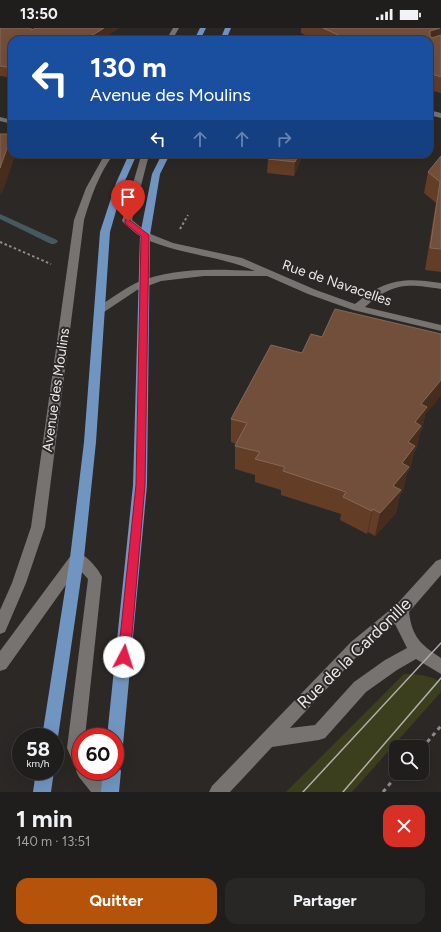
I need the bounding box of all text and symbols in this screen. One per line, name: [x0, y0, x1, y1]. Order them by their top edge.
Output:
text: 13:50: [20, 5, 58, 23]
text: 130 m: [90, 50, 167, 84]
icon: left: [24, 52, 76, 104]
text: Avenue des Moulins: [90, 84, 251, 106]
icon: left: [147, 128, 169, 150]
icon: ahead: [189, 128, 211, 150]
icon: ahead: [231, 128, 253, 150]
icon: right: [273, 128, 295, 150]
pin: [111, 180, 145, 221]
icon: arrive: [117, 186, 139, 208]
street label: Rue de Navacelles: [280, 256, 394, 310]
street label: Avenue des Moulins: [39, 327, 73, 453]
street label: Rue de la Cardonille: [293, 594, 415, 712]
position arrow: [103, 636, 145, 678]
speed limit sign: 60: [72, 728, 124, 780]
text: 58: [26, 737, 50, 761]
map controls: [389, 740, 429, 780]
button: search: [389, 740, 429, 780]
text: km/h: [27, 757, 49, 770]
text: 1 min: [16, 804, 73, 833]
button: close: [383, 805, 425, 847]
text: 140 m · 13:51: [16, 834, 90, 849]
button: Quitter: [16, 878, 217, 924]
button: Partager: [225, 878, 425, 924]

